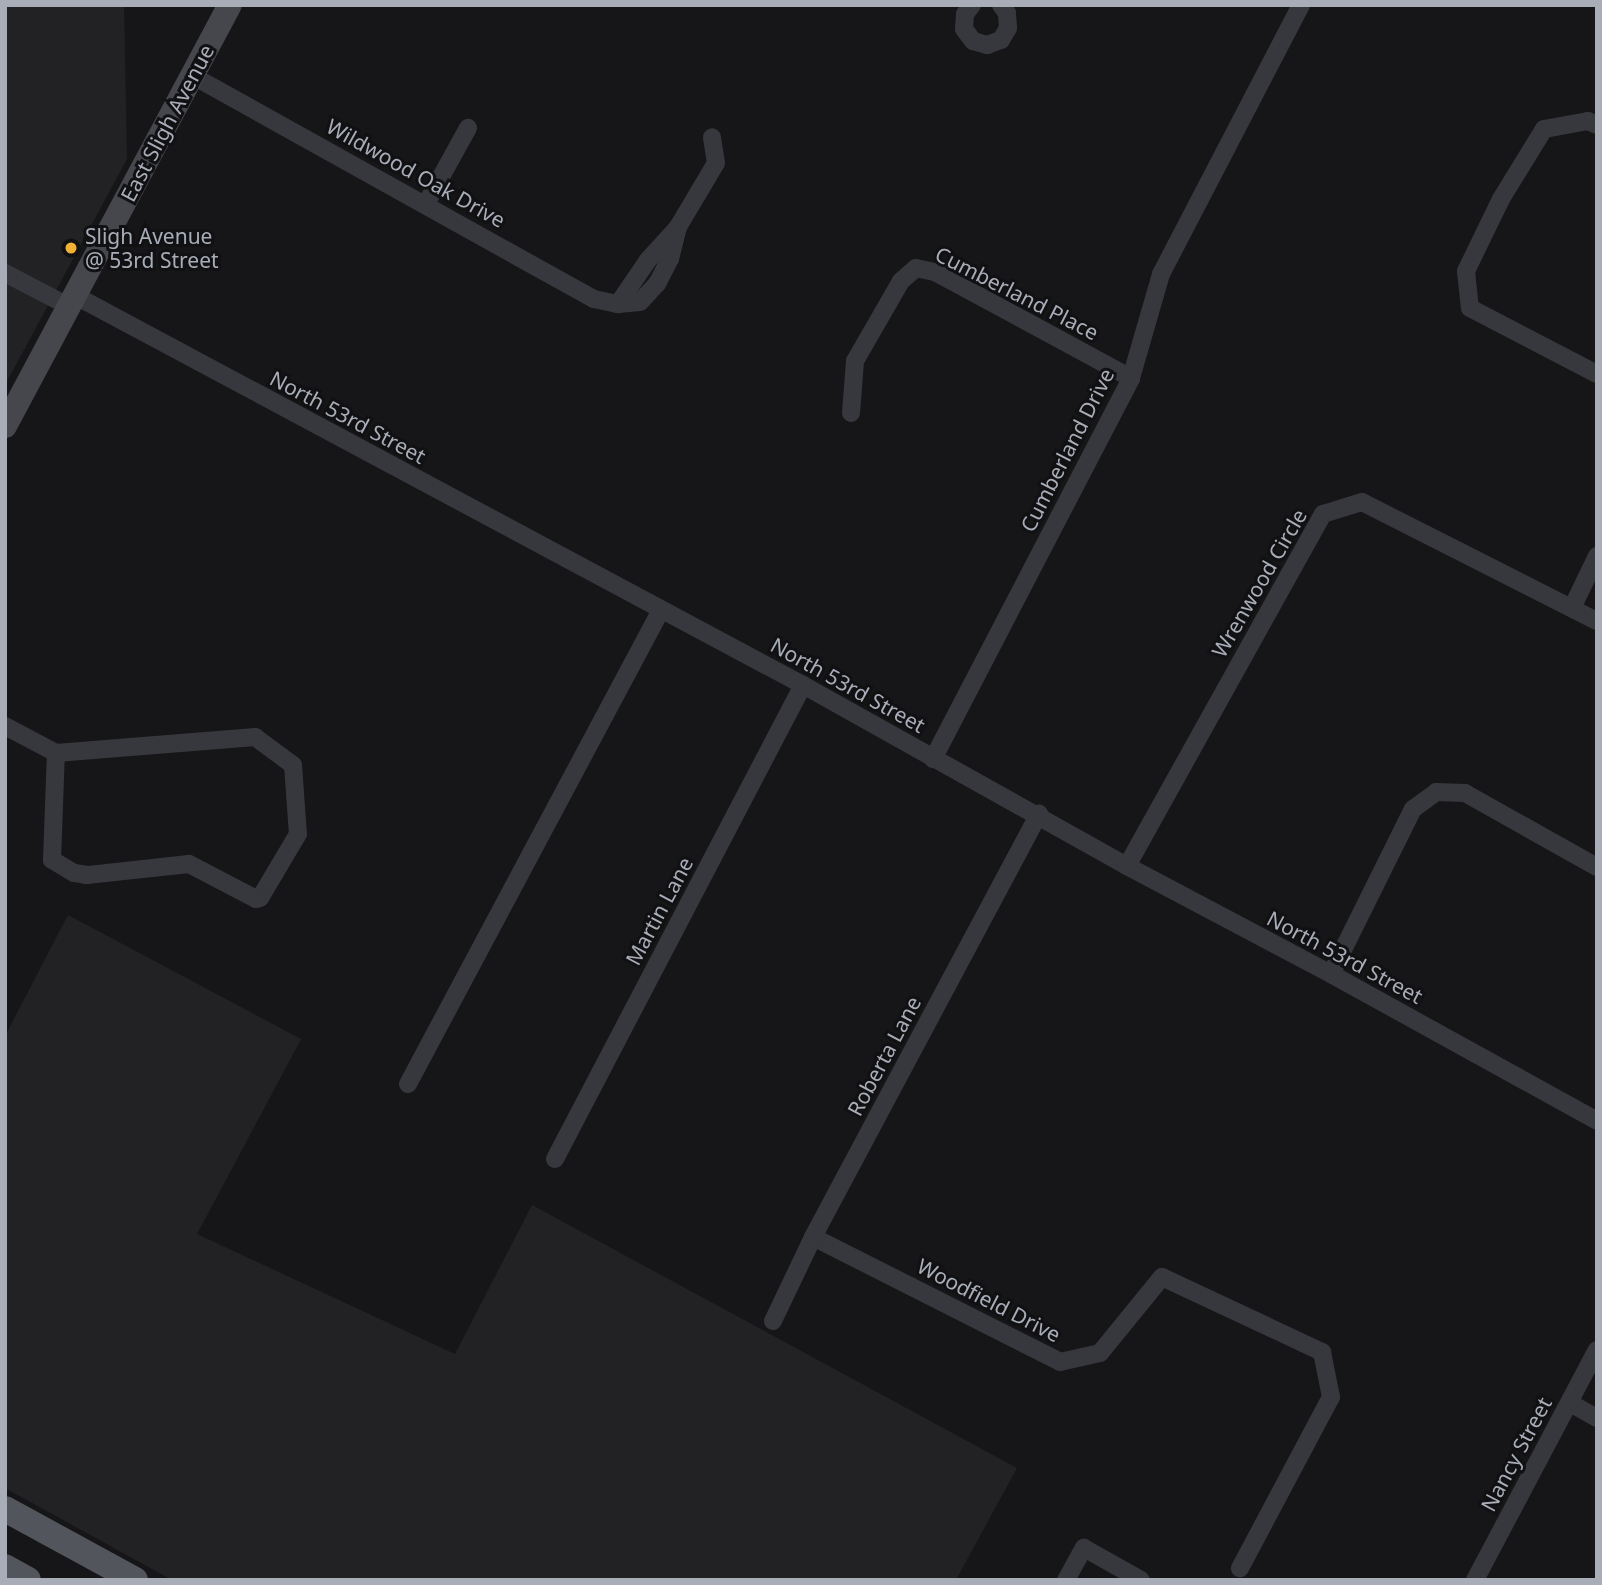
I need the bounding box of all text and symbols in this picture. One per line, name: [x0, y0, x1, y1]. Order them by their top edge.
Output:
street label: East Sligh Avenue: [115, 40, 219, 206]
street label: Wildwood Oak Drive: [322, 113, 510, 233]
place label: Sligh Avenue @ 53rd Street: [85, 223, 219, 273]
marker: Sligh Avenue @ 53rd Street: [63, 240, 79, 256]
street label: Cumberland Place: [931, 241, 1103, 345]
street label: Cumberland Drive: [1015, 364, 1119, 536]
street label: North 53rd Street: [266, 365, 430, 469]
street label: Wrenwood Circle: [1206, 504, 1312, 662]
street label: North 53rd Street: [766, 632, 930, 738]
street label: Martin Lane: [620, 853, 698, 969]
street label: North 53rd Street: [1263, 905, 1427, 1009]
street label: Roberta Lane: [842, 992, 926, 1120]
street label: Woodfield Drive: [913, 1253, 1065, 1347]
street label: Nancy Street: [1475, 1393, 1557, 1515]

